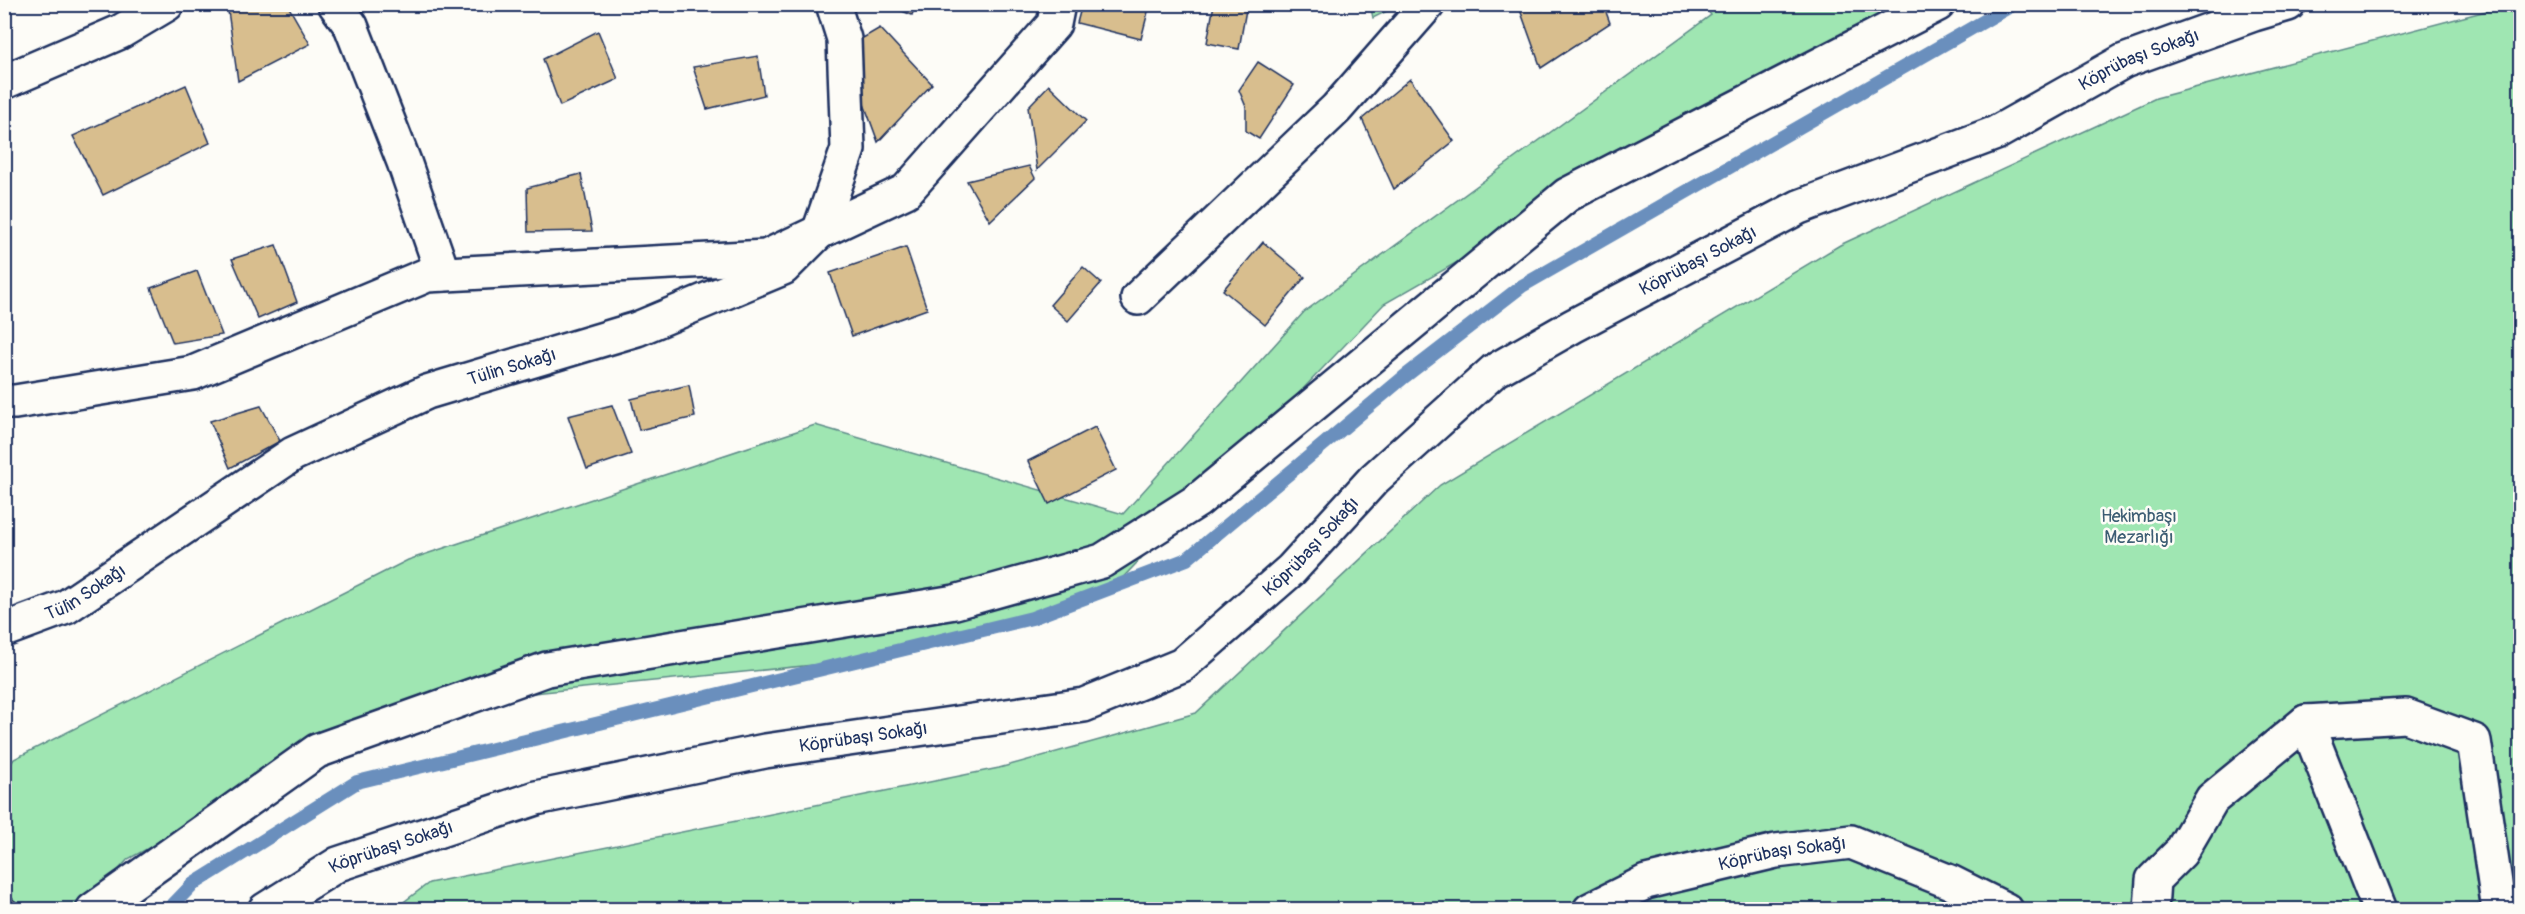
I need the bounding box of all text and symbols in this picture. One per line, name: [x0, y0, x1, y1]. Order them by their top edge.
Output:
street label: Köprübaşı Sokağı: [2075, 24, 2202, 96]
street label: Köprübaşı Sokağı: [1635, 220, 1761, 301]
street label: Tülin Sokağı: [465, 343, 559, 391]
street label: Köprübaşı Sokağı: [1258, 492, 1364, 602]
park label: Hekimbaşı Mezarlığı: [2101, 505, 2177, 549]
street label: Tülin Sokağı: [42, 559, 130, 626]
street label: Köprübaşı Sokağı: [798, 717, 929, 758]
street label: Köprübaşı Sokağı: [325, 815, 456, 879]
street label: Köprübaşı Sokağı: [1716, 832, 1847, 876]

